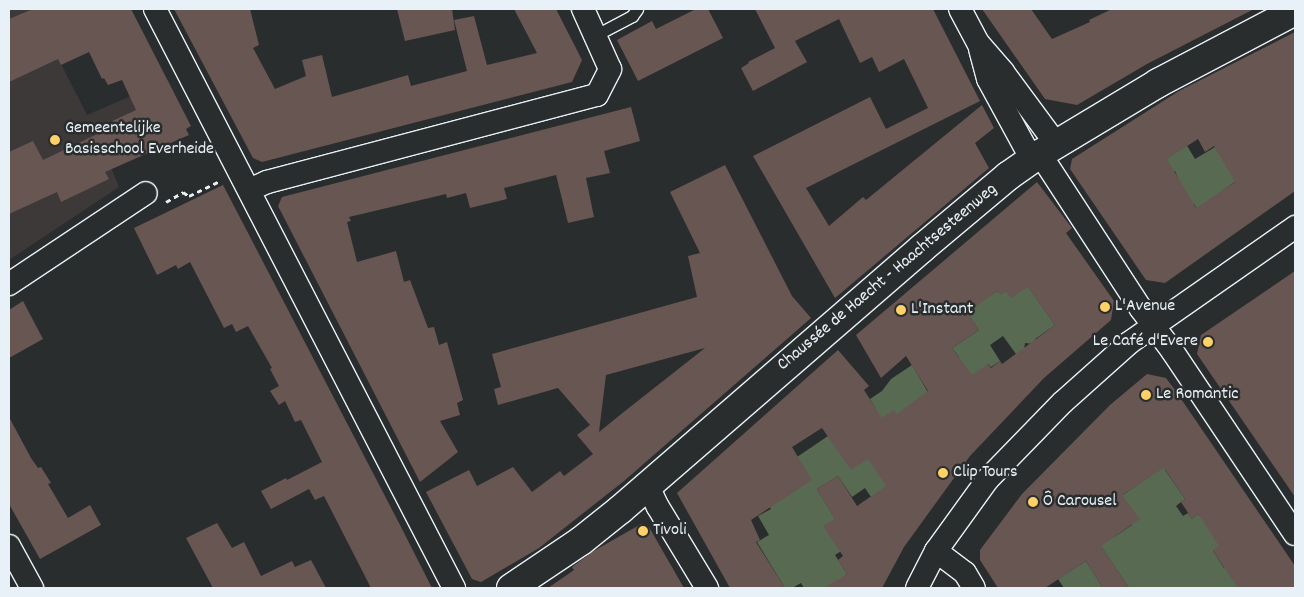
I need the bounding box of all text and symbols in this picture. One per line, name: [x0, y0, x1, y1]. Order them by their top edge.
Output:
place label: Gemeentelijke Basisschool Everheide: [65, 119, 214, 162]
marker: Gemeentelijke Basisschool Everheide: [49, 134, 61, 146]
street label: Chaussée de Haecht - Haachtsesteenweg: [774, 180, 1002, 376]
place label: L'Avenue: [1115, 296, 1175, 318]
place label: L'Instant: [911, 299, 973, 321]
marker: L'Avenue: [1099, 301, 1111, 313]
marker: L'Instant: [895, 304, 907, 316]
place label: Le Café d'Evere: [1093, 331, 1198, 353]
marker: Le Café d'Evere: [1202, 336, 1214, 348]
place label: Le Romantic: [1156, 384, 1238, 406]
marker: Le Romantic: [1140, 389, 1152, 401]
place label: Clip Tours: [953, 462, 1017, 484]
marker: Clip Tours: [937, 467, 949, 479]
place label: Ô Carousel: [1043, 491, 1116, 513]
marker: Ô Carousel: [1027, 496, 1039, 508]
place label: Tivoli: [653, 520, 687, 542]
marker: Tivoli: [637, 525, 649, 537]

